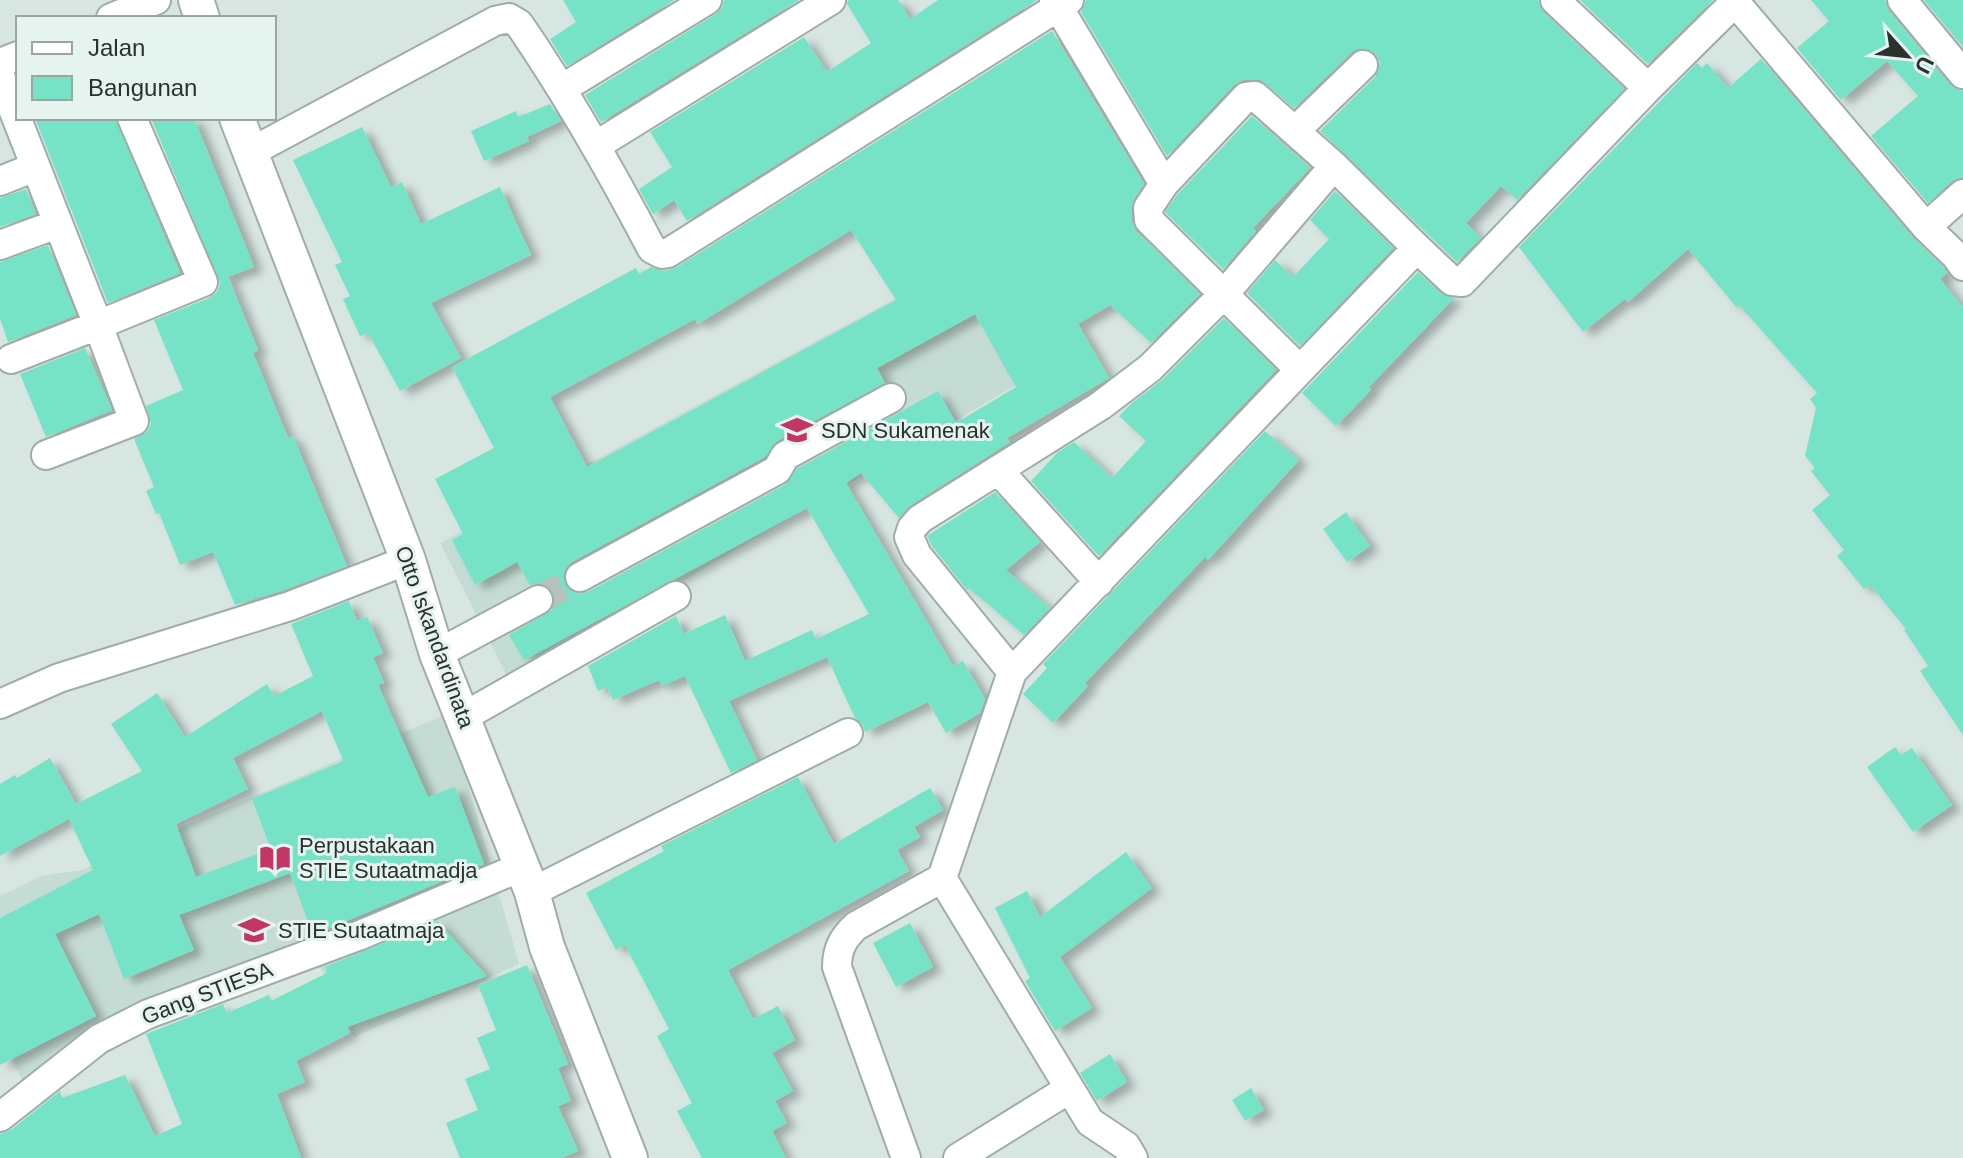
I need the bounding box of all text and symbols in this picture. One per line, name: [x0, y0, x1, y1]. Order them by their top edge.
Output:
legend: [16, 16, 276, 120]
north arrow: [1867, 16, 1947, 96]
text: Jalan: [88, 34, 145, 61]
text: U: [1910, 52, 1939, 78]
text: Bangunan: [88, 74, 197, 101]
school or university icon: SDN Sukamenak: [780, 413, 814, 447]
place label: SDN Sukamenak: [821, 418, 991, 443]
street label: Otto Iskandardinata: [390, 543, 480, 732]
place label: Perpustakaan STIE Sutaatmadja: [299, 833, 478, 883]
library icon: Perpustakaan STIE Sutaatmadja: [258, 841, 292, 875]
school or university icon: STIE Sutaatmaja: [237, 913, 271, 947]
place label: STIE Sutaatmaja: [278, 918, 445, 943]
street label: Gang STIESA: [138, 956, 276, 1029]

